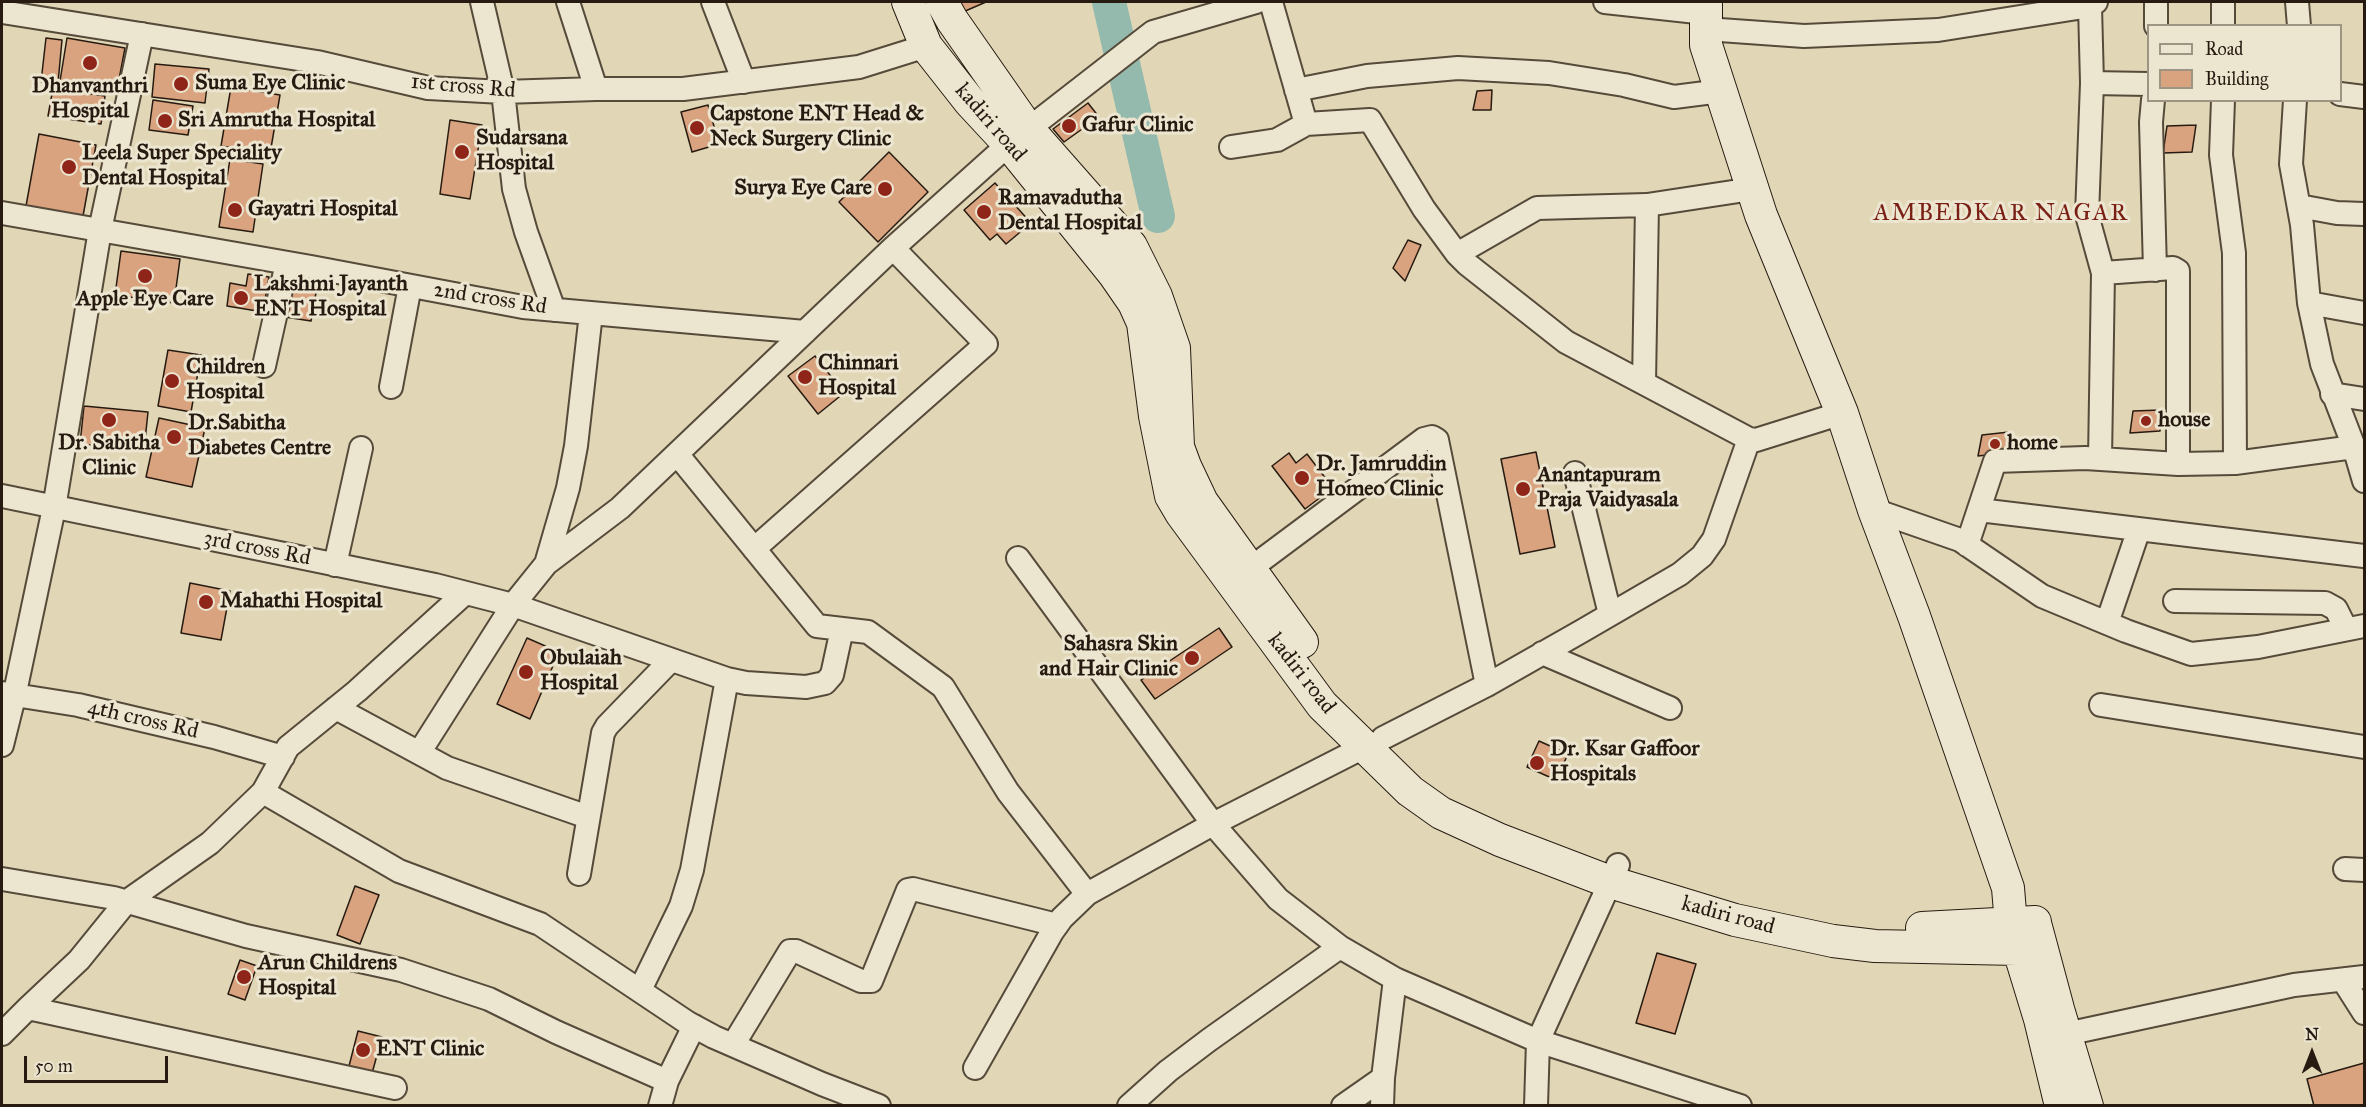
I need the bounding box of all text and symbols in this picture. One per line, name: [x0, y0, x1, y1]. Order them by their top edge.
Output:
legend: [2147, 24, 2342, 102]
text: Road: [2205, 38, 2243, 60]
marker: Dhanvanthri Hospital: [81, 54, 99, 72]
text: Building: [2205, 68, 2268, 90]
street label: 1st cross Rd: [409, 69, 517, 105]
place label: Suma Eye Clinic: [195, 71, 345, 97]
place label: Dhanvanthri Hospital: [32, 74, 148, 125]
marker: Suma Eye Clinic: [172, 75, 190, 93]
street label: kadiri road: [949, 78, 1031, 168]
place label: Capstone ENT Head & Neck Surgery Clinic: [710, 102, 924, 154]
place label: Sri Amrutha Hospital: [178, 108, 375, 134]
marker: Sri Amrutha Hospital: [156, 112, 174, 130]
place label: Gafur Clinic: [1082, 113, 1194, 139]
marker: Gafur Clinic: [1060, 117, 1078, 135]
marker: Capstone ENT Head & Neck Surgery Clinic: [688, 119, 706, 137]
place label: Sudarsana Hospital: [476, 126, 567, 178]
place label: Leela Super Speciality Dental Hospital: [82, 141, 282, 192]
marker: Sudarsana Hospital: [453, 143, 471, 161]
marker: Leela Super Speciality Dental Hospital: [60, 158, 78, 176]
place label: Surya Eye Care: [734, 176, 872, 202]
marker: Surya Eye Care: [876, 180, 894, 198]
place label: Ramavadutha Dental Hospital: [998, 186, 1142, 237]
place label: Gayatri Hospital: [248, 197, 397, 223]
district label: AMBEDKAR NAGAR: [1873, 200, 2129, 228]
marker: Gayatri Hospital: [226, 201, 244, 219]
marker: Ramavadutha Dental Hospital: [975, 203, 993, 221]
marker: Apple Eye Care: [136, 267, 154, 285]
place label: Lakshmi Jayanth ENT Hospital: [254, 272, 408, 324]
street label: 2nd cross Rd: [431, 277, 549, 321]
place label: Apple Eye Care: [76, 287, 214, 313]
marker: Lakshmi Jayanth ENT Hospital: [232, 289, 250, 307]
place label: Chinnari Hospital: [818, 351, 899, 402]
place label: Children Hospital: [186, 355, 265, 406]
marker: Chinnari Hospital: [796, 368, 814, 386]
marker: Children Hospital: [163, 372, 181, 390]
place label: house: [2158, 408, 2210, 434]
marker: Dr. Sabitha Clinic: [100, 411, 118, 429]
place label: Dr.Sabitha Diabetes Centre: [188, 411, 331, 463]
marker: house: [2139, 414, 2153, 428]
marker: Dr.Sabitha Diabetes Centre: [165, 428, 183, 446]
place label: Dr. Sabitha Clinic: [58, 431, 160, 482]
place label: home: [2007, 431, 2058, 457]
marker: home: [1988, 437, 2002, 451]
place label: Dr. Jamruddin Homeo Clinic: [1316, 452, 1447, 504]
place label: Anantapuram Praja Vaidyasala: [1537, 463, 1678, 514]
marker: Dr. Jamruddin Homeo Clinic: [1293, 469, 1311, 487]
marker: Anantapuram Praja Vaidyasala: [1514, 480, 1532, 498]
street label: 3rd cross Rd: [201, 526, 313, 572]
place label: Mahathi Hospital: [220, 589, 382, 615]
marker: Mahathi Hospital: [197, 593, 215, 611]
street label: kadiri road: [1261, 628, 1341, 720]
place label: Sahasra Skin and Hair Clinic: [1040, 632, 1178, 684]
place label: Obulaiah Hospital: [540, 646, 622, 698]
marker: Sahasra Skin and Hair Clinic: [1183, 649, 1201, 667]
marker: Obulaiah Hospital: [517, 663, 535, 681]
street label: 4th cross Rd: [85, 694, 201, 746]
place label: Dr. Ksar Gaffoor Hospitals: [1550, 737, 1700, 788]
marker: Dr. Ksar Gaffoor Hospitals: [1528, 754, 1546, 772]
street label: kadiri road: [1679, 891, 1777, 941]
place label: Arun Childrens Hospital: [258, 951, 397, 1002]
marker: Arun Childrens Hospital: [235, 968, 253, 986]
north arrow: [2282, 1023, 2342, 1083]
text: N: [2305, 1025, 2319, 1044]
place label: ENT Clinic: [376, 1037, 484, 1063]
marker: ENT Clinic: [354, 1041, 372, 1059]
scale bar: [27, 1044, 171, 1082]
text: 50 m: [35, 1055, 73, 1077]

